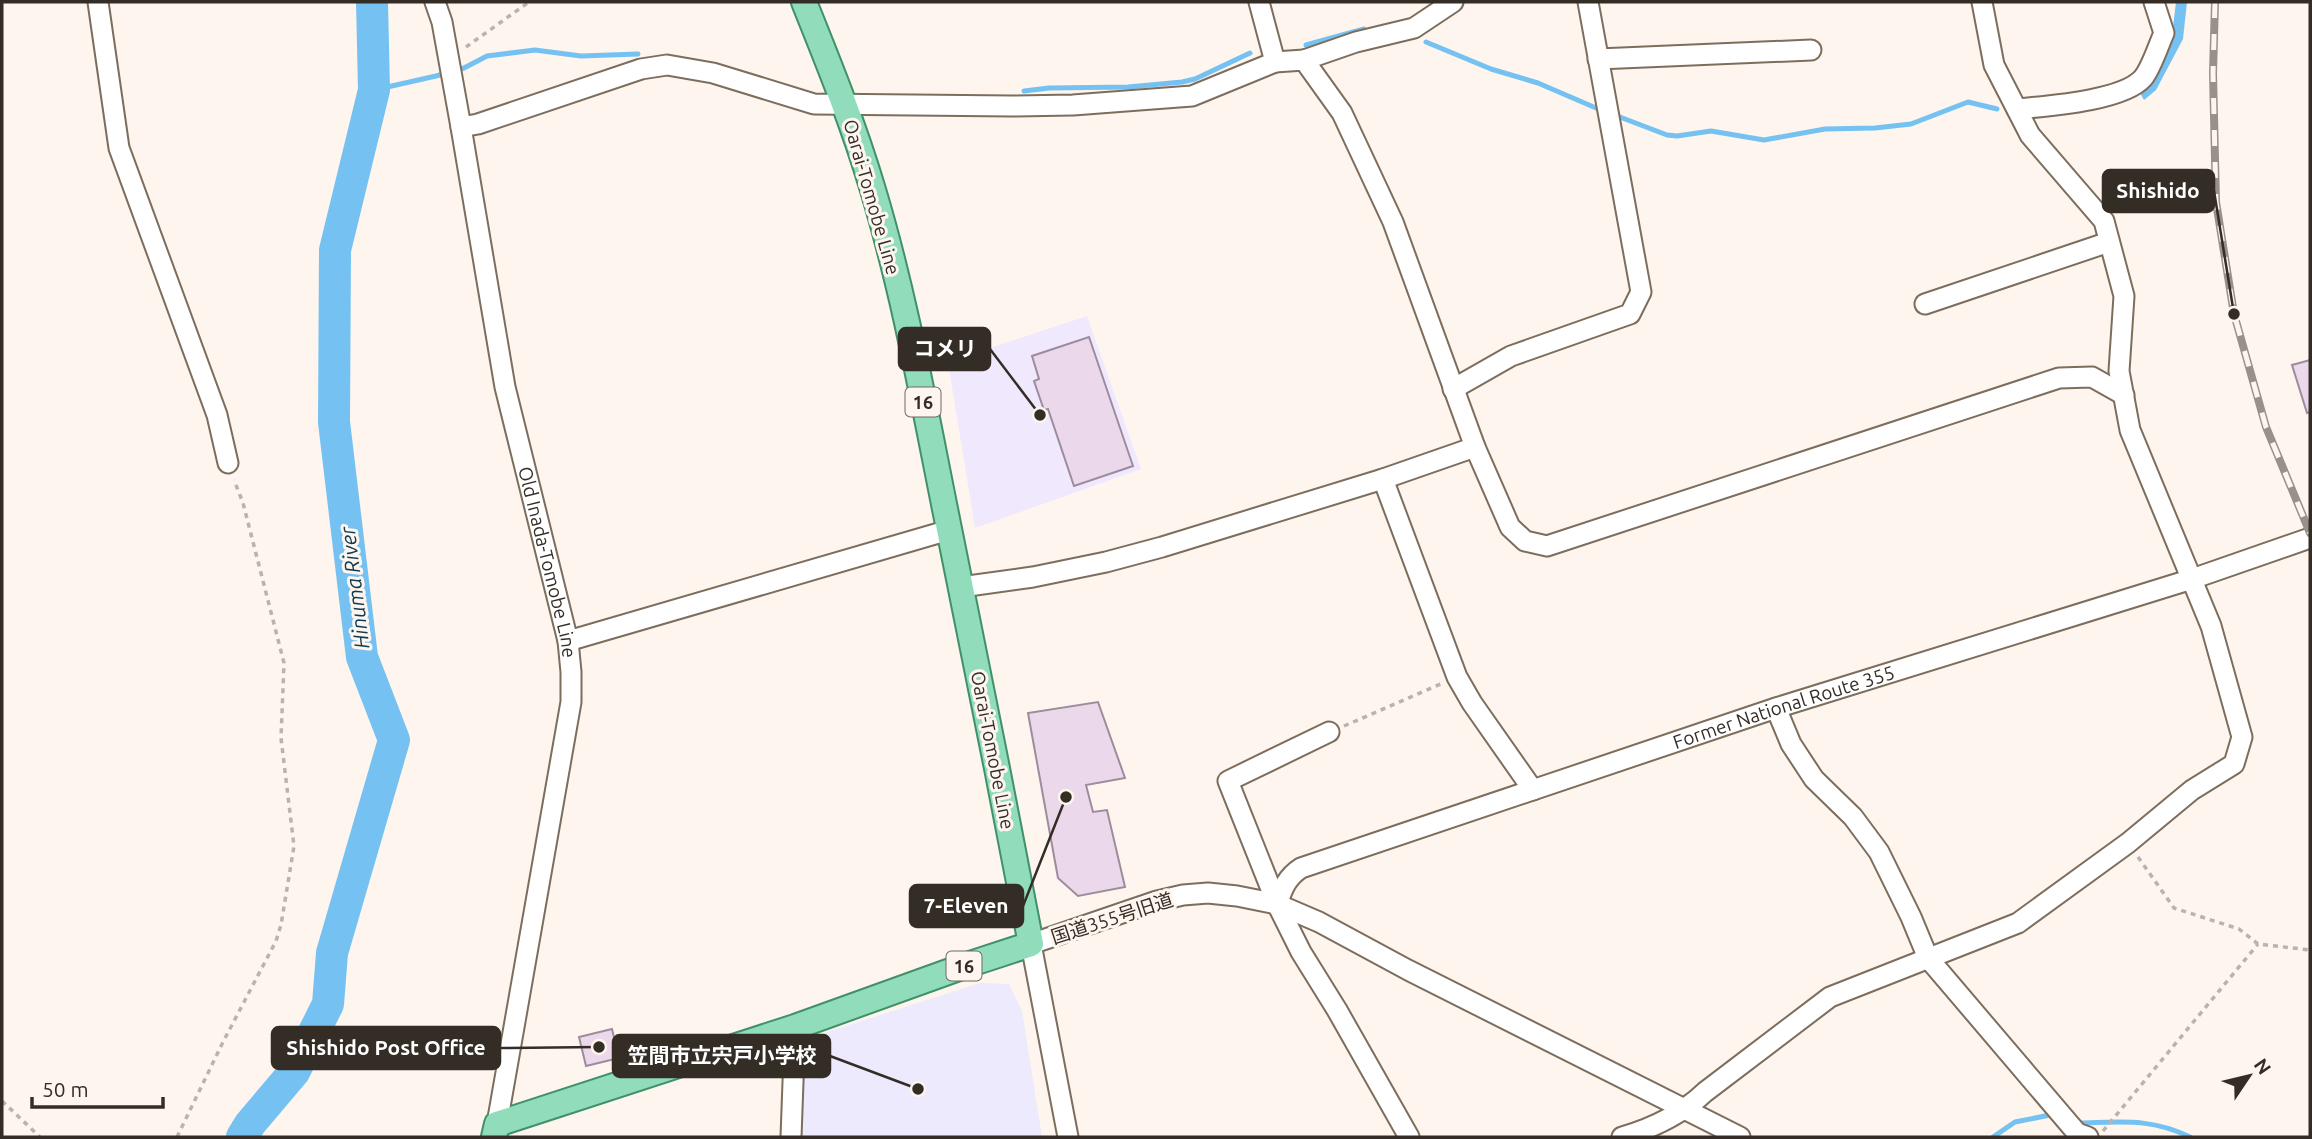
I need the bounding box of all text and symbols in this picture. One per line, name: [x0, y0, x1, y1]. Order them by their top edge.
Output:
street label: Oarai-Tomobe Line: [839, 117, 905, 277]
callout: Shishido: [2103, 170, 2214, 212]
text: Shishido: [2116, 178, 2200, 202]
callout: コメリ: [899, 328, 990, 370]
text: コメリ: [914, 336, 977, 360]
road number: 16: [906, 388, 940, 416]
street label: Old Inada-Tomobe Line: [514, 464, 581, 659]
water label: Hinuma River: [334, 525, 373, 650]
street label: Former National Route 355: [1670, 661, 1897, 753]
street label: Oarai-Tomobe Line: [967, 669, 1019, 831]
callout: 7-Eleven: [910, 885, 1023, 927]
street label: 国道355号旧道: [1048, 888, 1176, 948]
text: 7-Eleven: [923, 893, 1009, 917]
road number: 16: [946, 951, 982, 981]
callout: Shishido Post Office: [272, 1027, 500, 1069]
text: Shishido Post Office: [286, 1035, 486, 1059]
callout: 笠間市立宍戸小学校: [613, 1035, 830, 1077]
north arrow: [2214, 1041, 2284, 1111]
text: 笠間市立宍戸小学校: [628, 1043, 817, 1067]
text: N: [2250, 1054, 2276, 1078]
scale bar: [32, 1066, 163, 1110]
text: 50 m: [42, 1077, 89, 1101]

